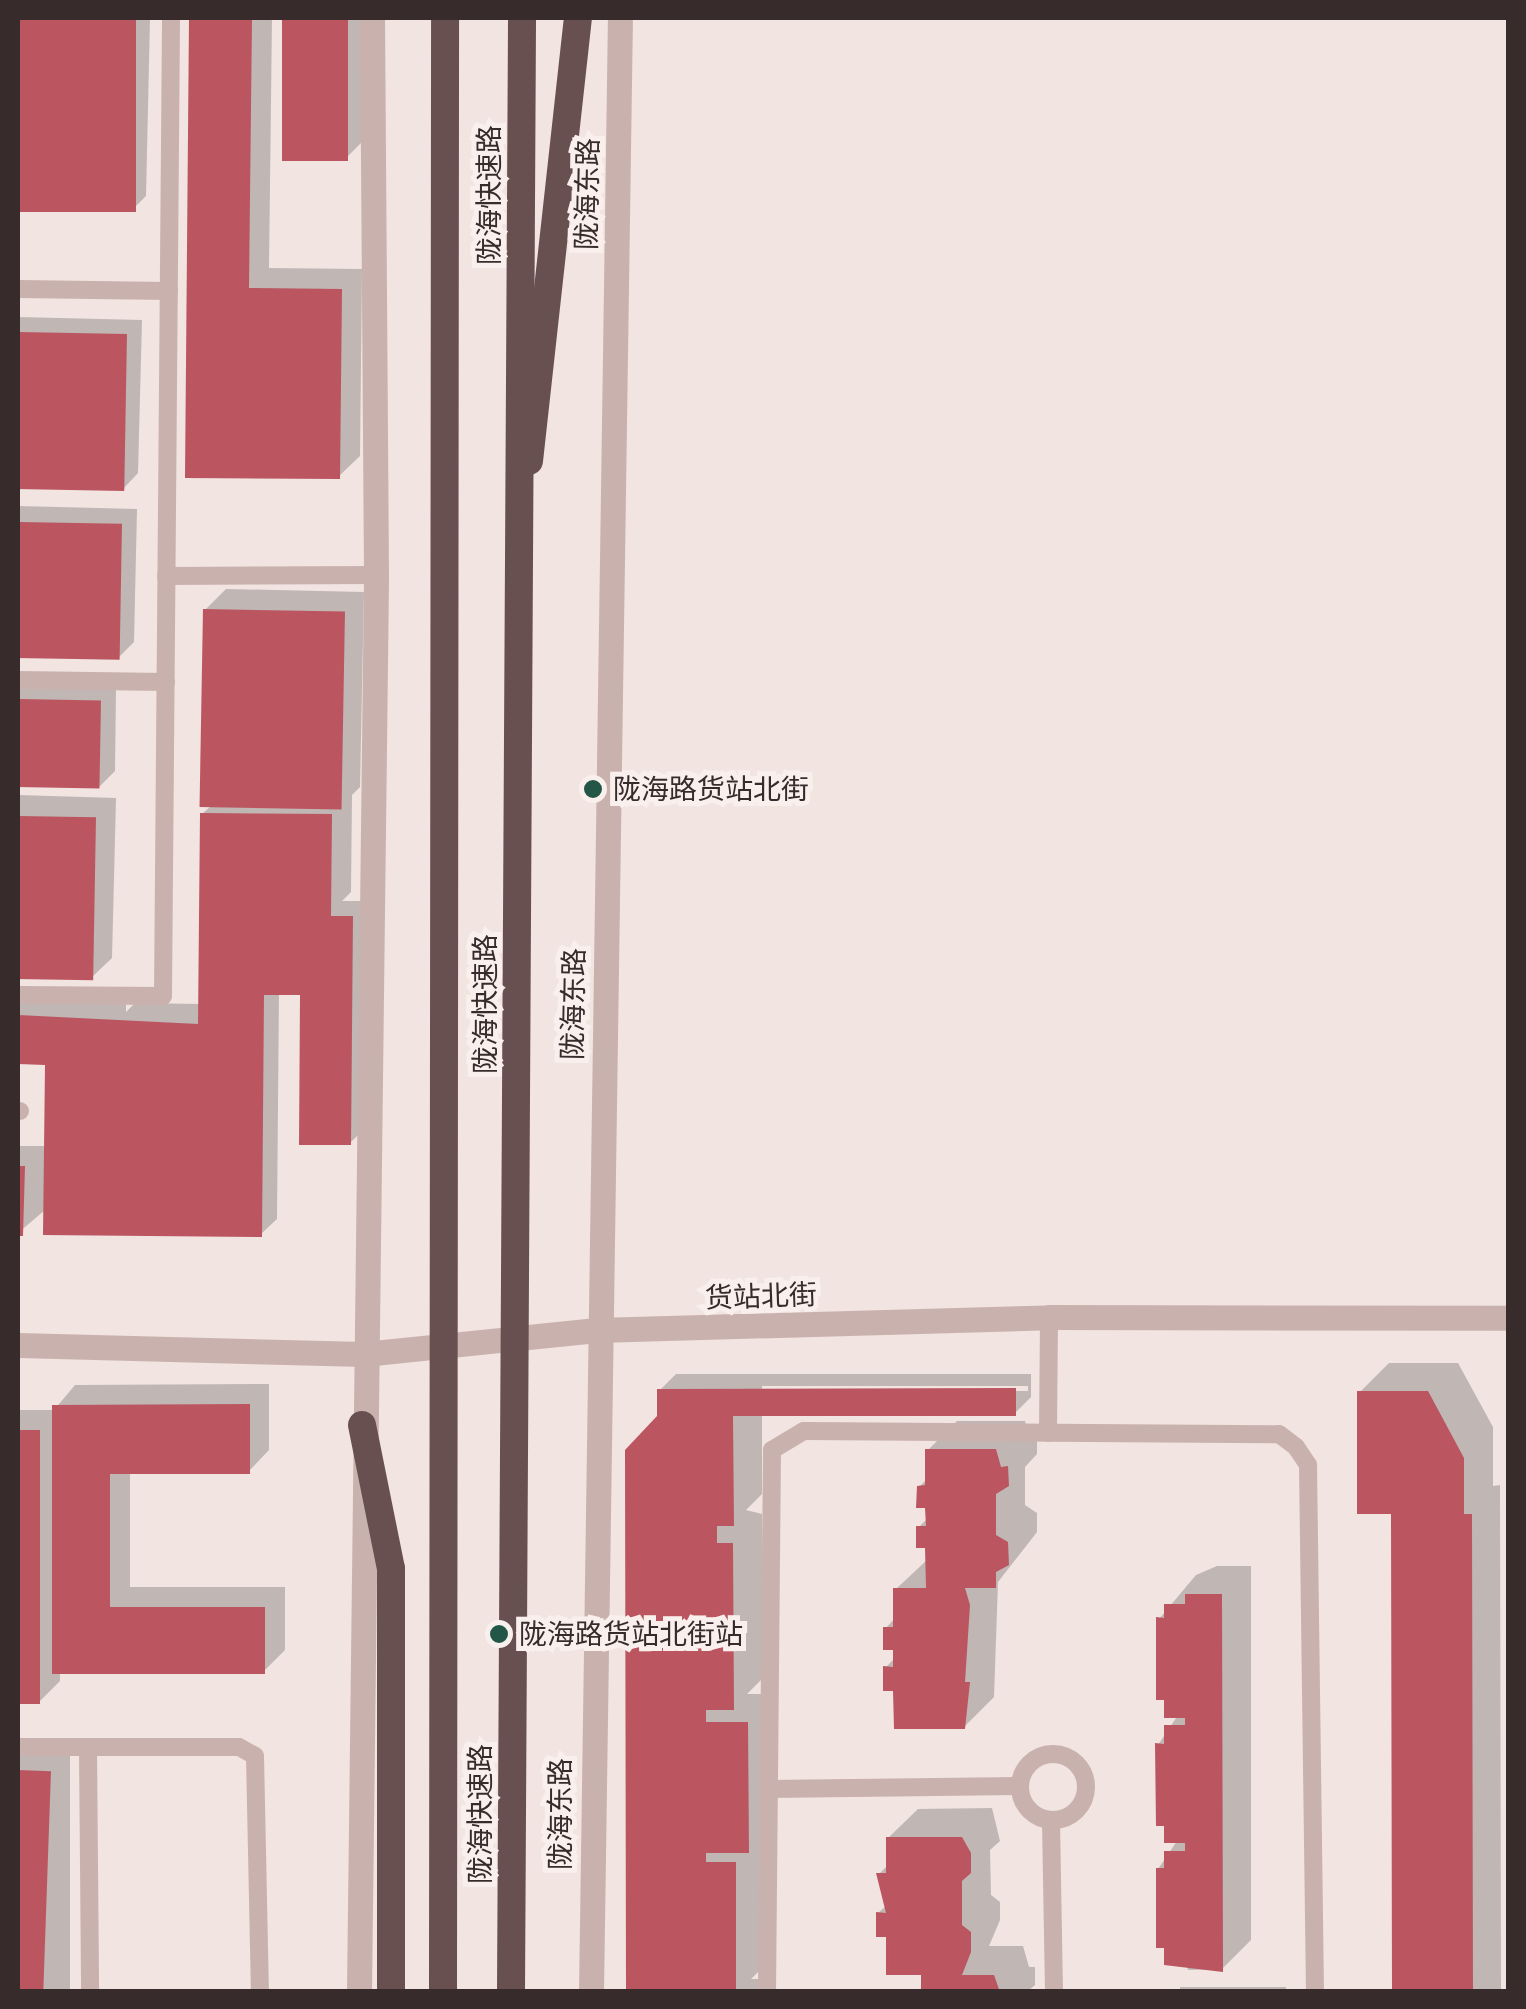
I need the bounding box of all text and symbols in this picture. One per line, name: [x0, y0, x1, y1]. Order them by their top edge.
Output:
street label: 陇海快速路: [472, 125, 506, 265]
street label: 陇海东路: [569, 138, 605, 250]
place label: 陇海路货站北街: [613, 772, 809, 806]
marker: 陇海路货站北街: [582, 778, 604, 800]
street label: 陇海快速路: [468, 934, 502, 1074]
street label: 陇海东路: [555, 948, 591, 1060]
street label: 货站北街: [704, 1277, 818, 1315]
place label: 陇海路货站北街站: [519, 1617, 743, 1651]
marker: 陇海路货站北街站: [488, 1623, 510, 1645]
street label: 陇海快速路: [463, 1744, 497, 1884]
street label: 陇海东路: [543, 1758, 577, 1870]

